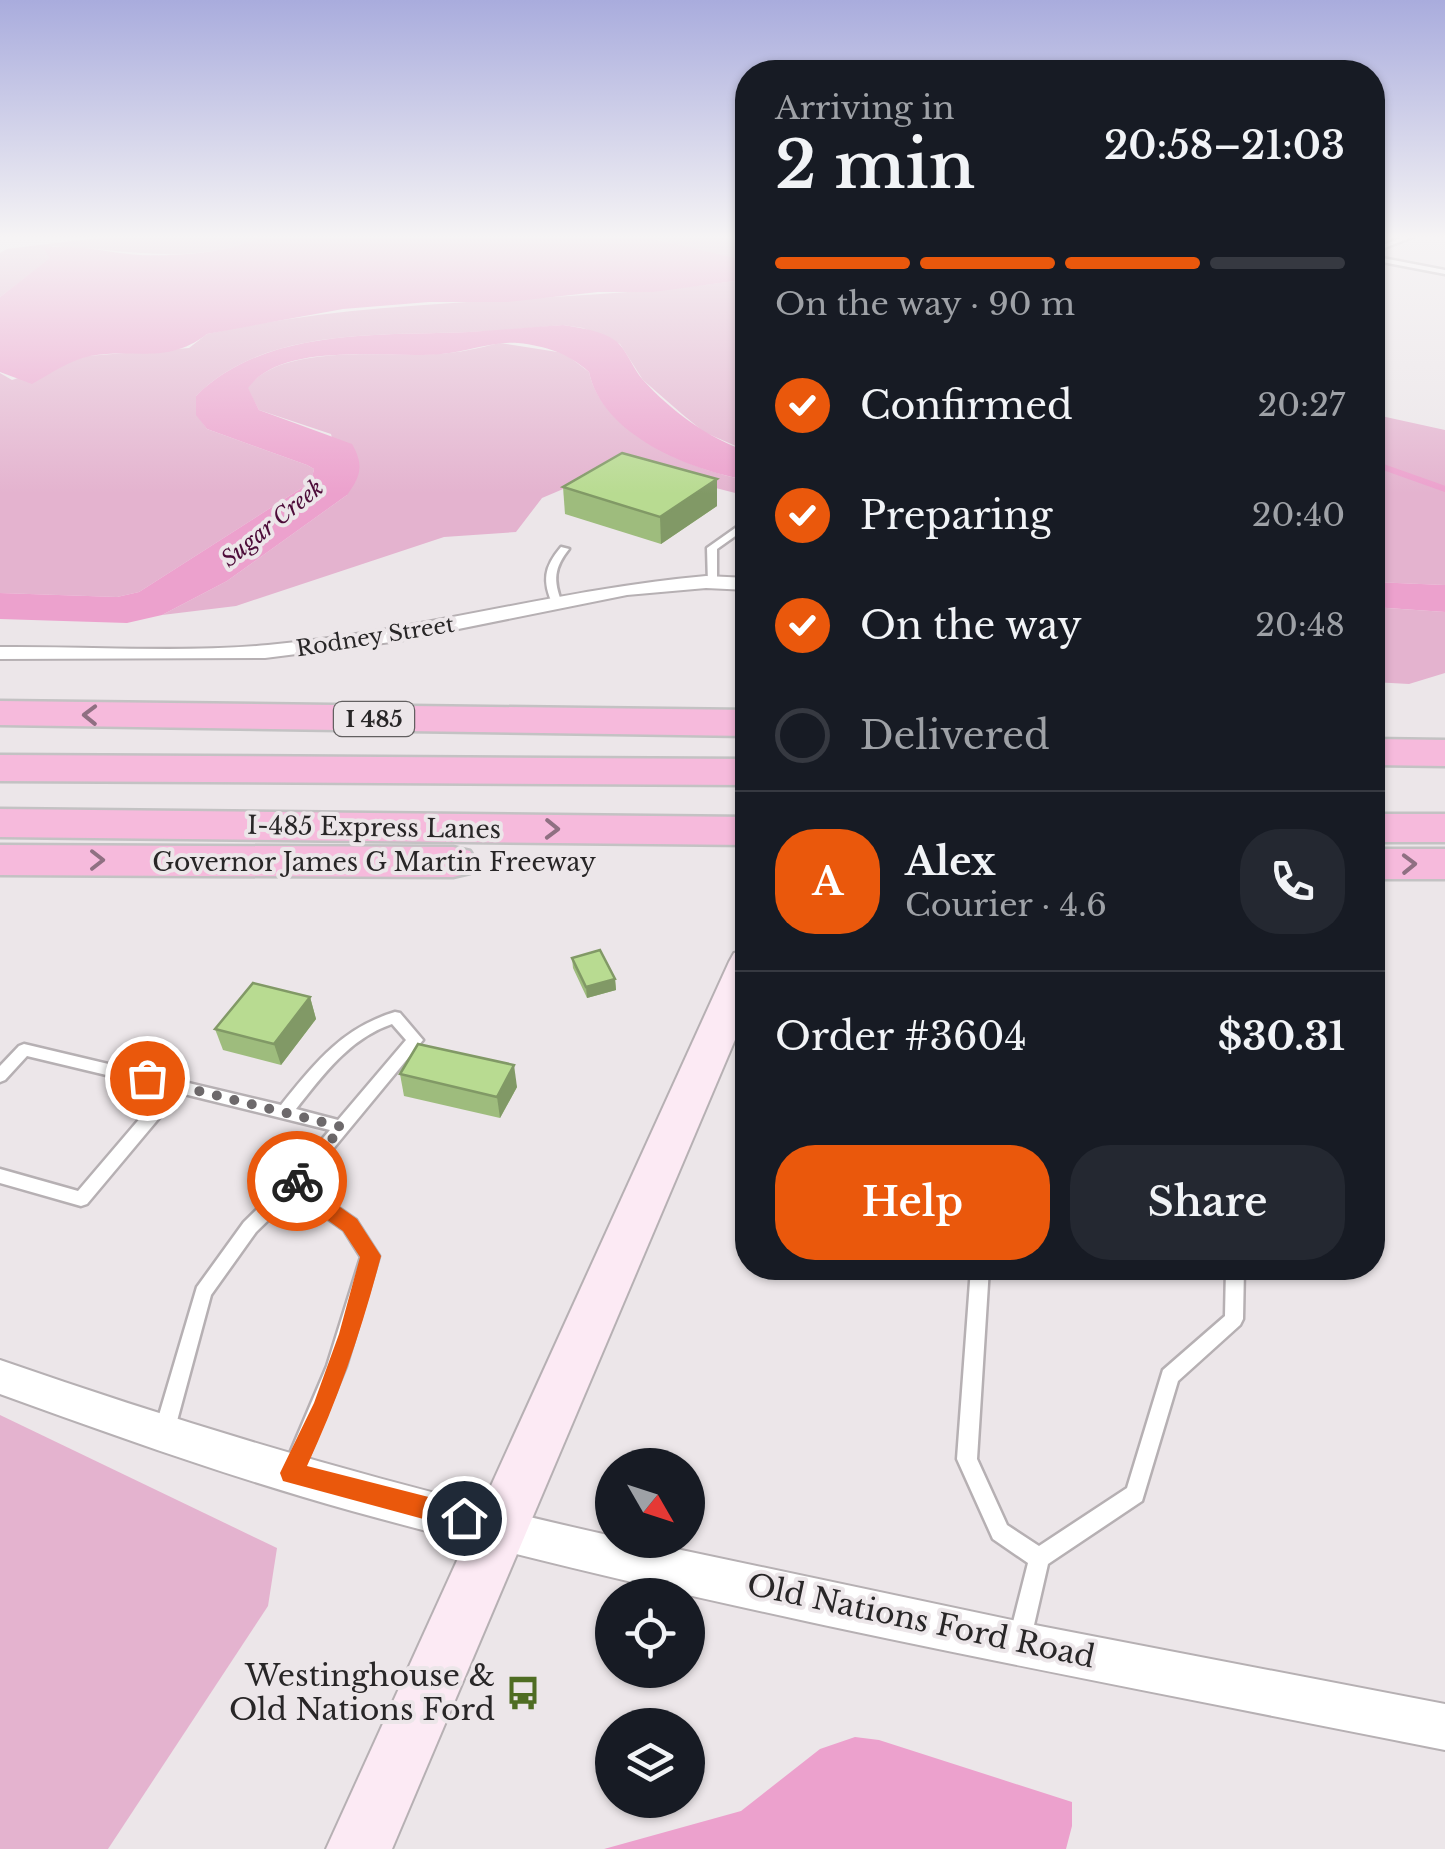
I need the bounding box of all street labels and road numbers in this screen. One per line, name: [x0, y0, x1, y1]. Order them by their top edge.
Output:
street label: Rodney Street: [294, 611, 457, 662]
road number: I 485: [334, 702, 414, 736]
street label: I-485 Express Lanes: [247, 810, 501, 845]
street label: Governor James G Martin Freeway: [152, 847, 596, 878]
street label: Old Nations Ford Road: [744, 1566, 1098, 1675]

